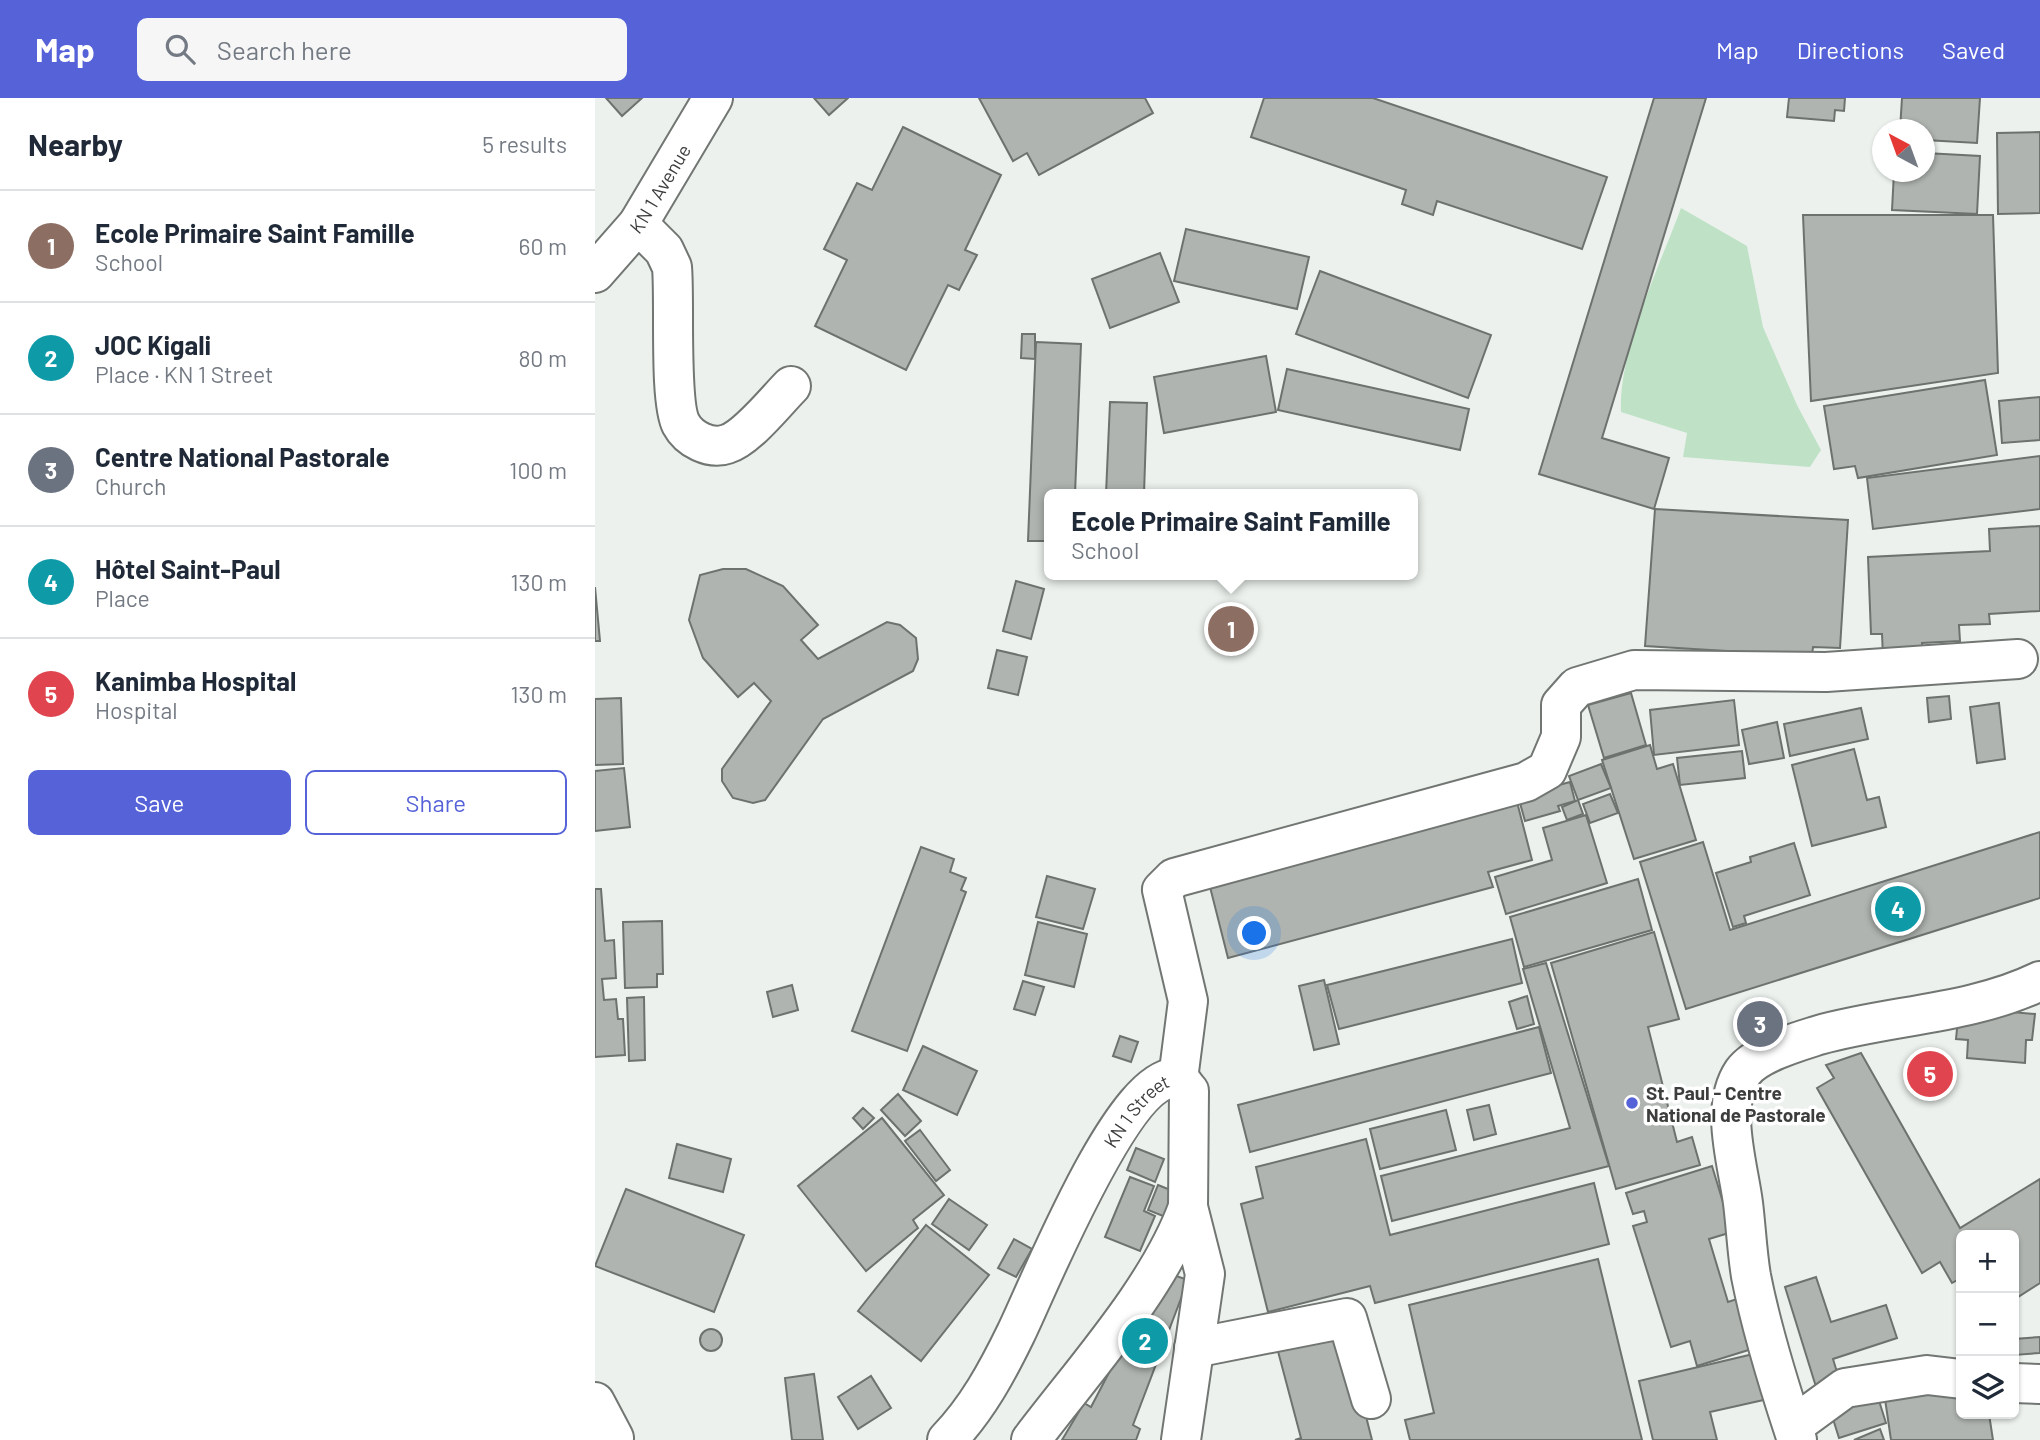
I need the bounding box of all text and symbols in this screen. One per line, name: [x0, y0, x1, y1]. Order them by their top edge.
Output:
search box: [137, 18, 627, 81]
text: Map: [35, 29, 95, 69]
icon: search: [161, 30, 199, 68]
text: Search here: [217, 34, 352, 65]
text: Map: [1716, 35, 1759, 64]
text: Directions: [1797, 35, 1904, 64]
text: Saved: [1942, 35, 2005, 64]
north arrow: [1872, 119, 1935, 182]
text: Nearby: [28, 126, 123, 162]
text: 5 results: [482, 130, 567, 158]
street label: KN 1 Avenue: [624, 140, 695, 237]
text: Ecole Primaire Saint Famille: [95, 217, 415, 248]
text: 1: [47, 232, 55, 260]
text: 60 m: [519, 232, 567, 260]
text: School: [95, 248, 163, 276]
text: JOC Kigali: [95, 329, 211, 360]
text: 2: [45, 344, 57, 372]
text: 80 m: [518, 344, 567, 372]
text: Place · KN 1 Street: [95, 360, 273, 388]
text: Centre National Pastorale: [95, 441, 390, 472]
text: 3: [45, 456, 57, 484]
text: 100 m: [509, 456, 567, 484]
text: Church: [95, 472, 166, 500]
popup: [1044, 489, 1418, 580]
text: Ecole Primaire Saint Famille: [1071, 505, 1391, 536]
text: School: [1071, 536, 1139, 564]
text: Hôtel Saint-Paul: [95, 553, 280, 584]
text: 4: [44, 568, 58, 596]
text: 130 m: [510, 568, 567, 596]
text: Place: [95, 584, 150, 612]
pin: 1: [1208, 603, 1254, 655]
text: Kanimba Hospital: [95, 665, 296, 696]
text: 5: [45, 680, 57, 708]
text: 130 m: [510, 680, 567, 708]
text: Hospital: [95, 696, 178, 724]
button: Save: [28, 770, 291, 835]
button: Share: [305, 770, 567, 835]
pin: 4: [1875, 883, 1921, 935]
your location: [1237, 916, 1271, 950]
pin: 3: [1737, 998, 1783, 1050]
pin: 5: [1907, 1048, 1953, 1100]
street label: KN 1 Street: [1098, 1069, 1172, 1151]
place label: St. Paul - Centre National de Pastorale: [1646, 1081, 1826, 1126]
marker: St. Paul - Centre National de Pastorale: [1624, 1095, 1640, 1111]
map controls: [1956, 1230, 2019, 1419]
button: +: [1956, 1230, 2019, 1293]
button: −: [1956, 1293, 2019, 1356]
pin: 2: [1122, 1315, 1168, 1367]
button: layers: [1956, 1356, 2019, 1419]

